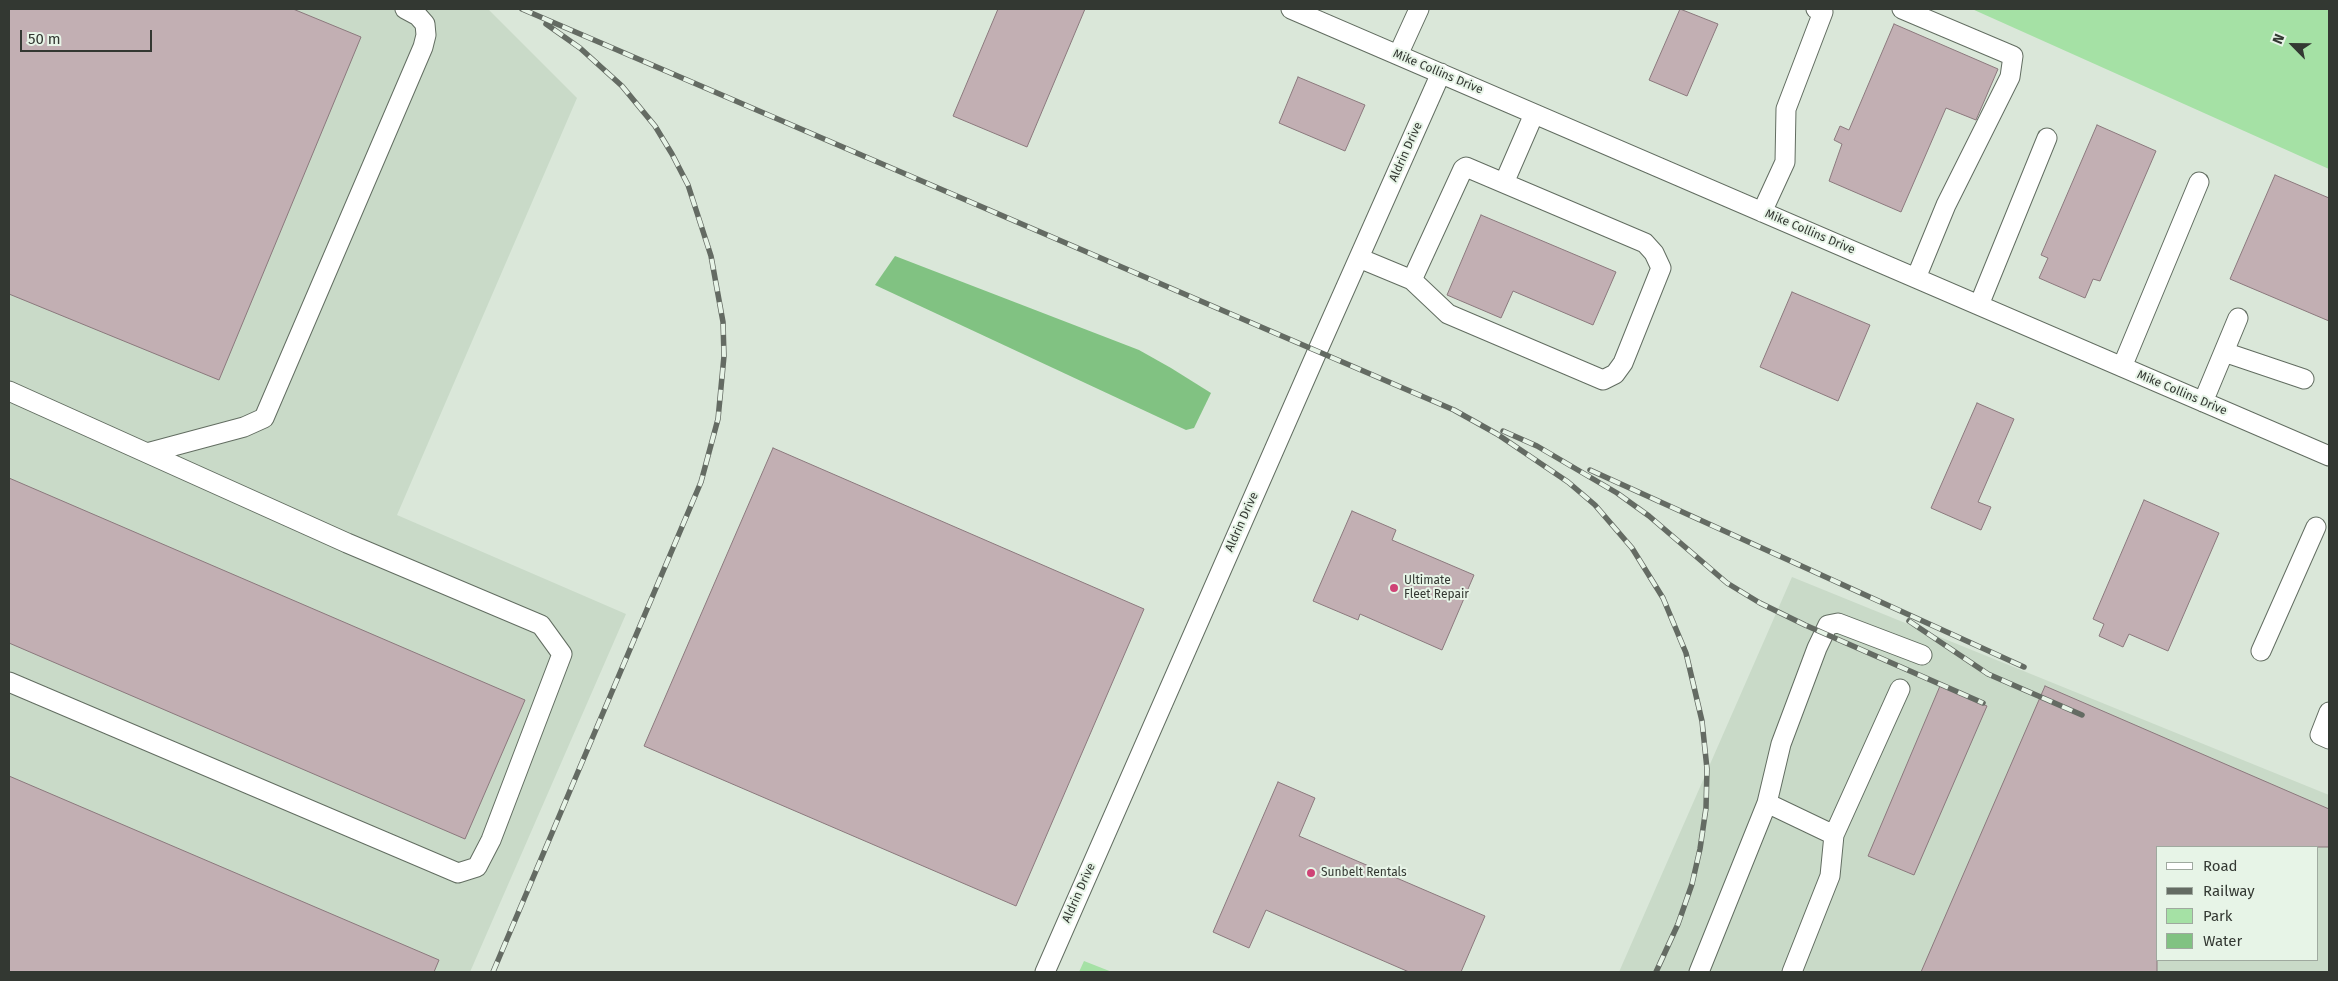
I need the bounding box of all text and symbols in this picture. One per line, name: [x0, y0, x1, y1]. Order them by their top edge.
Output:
scale bar: [22, 20, 155, 52]
north arrow: [2268, 20, 2318, 70]
text: 50 m: [28, 30, 61, 48]
text: N: [2269, 31, 2288, 47]
street label: Mike Collins Drive: [1391, 47, 1485, 97]
street label: Aldrin Drive: [1386, 120, 1426, 184]
street label: Mike Collins Drive: [1763, 207, 1857, 257]
street label: Mike Collins Drive: [2135, 368, 2229, 418]
street label: Aldrin Drive: [1222, 490, 1262, 554]
place label: Ultimate Fleet Repair: [1404, 574, 1469, 602]
marker: Ultimate Fleet Repair: [1388, 582, 1400, 594]
legend: [2156, 846, 2318, 961]
text: Road: [2203, 857, 2238, 875]
street label: Aldrin Drive: [1059, 861, 1099, 925]
place label: Sunbelt Rentals: [1321, 866, 1407, 880]
marker: Sunbelt Rentals: [1305, 867, 1317, 879]
text: Railway: [2203, 882, 2255, 900]
text: Park: [2203, 907, 2233, 925]
text: Water: [2203, 932, 2242, 950]

